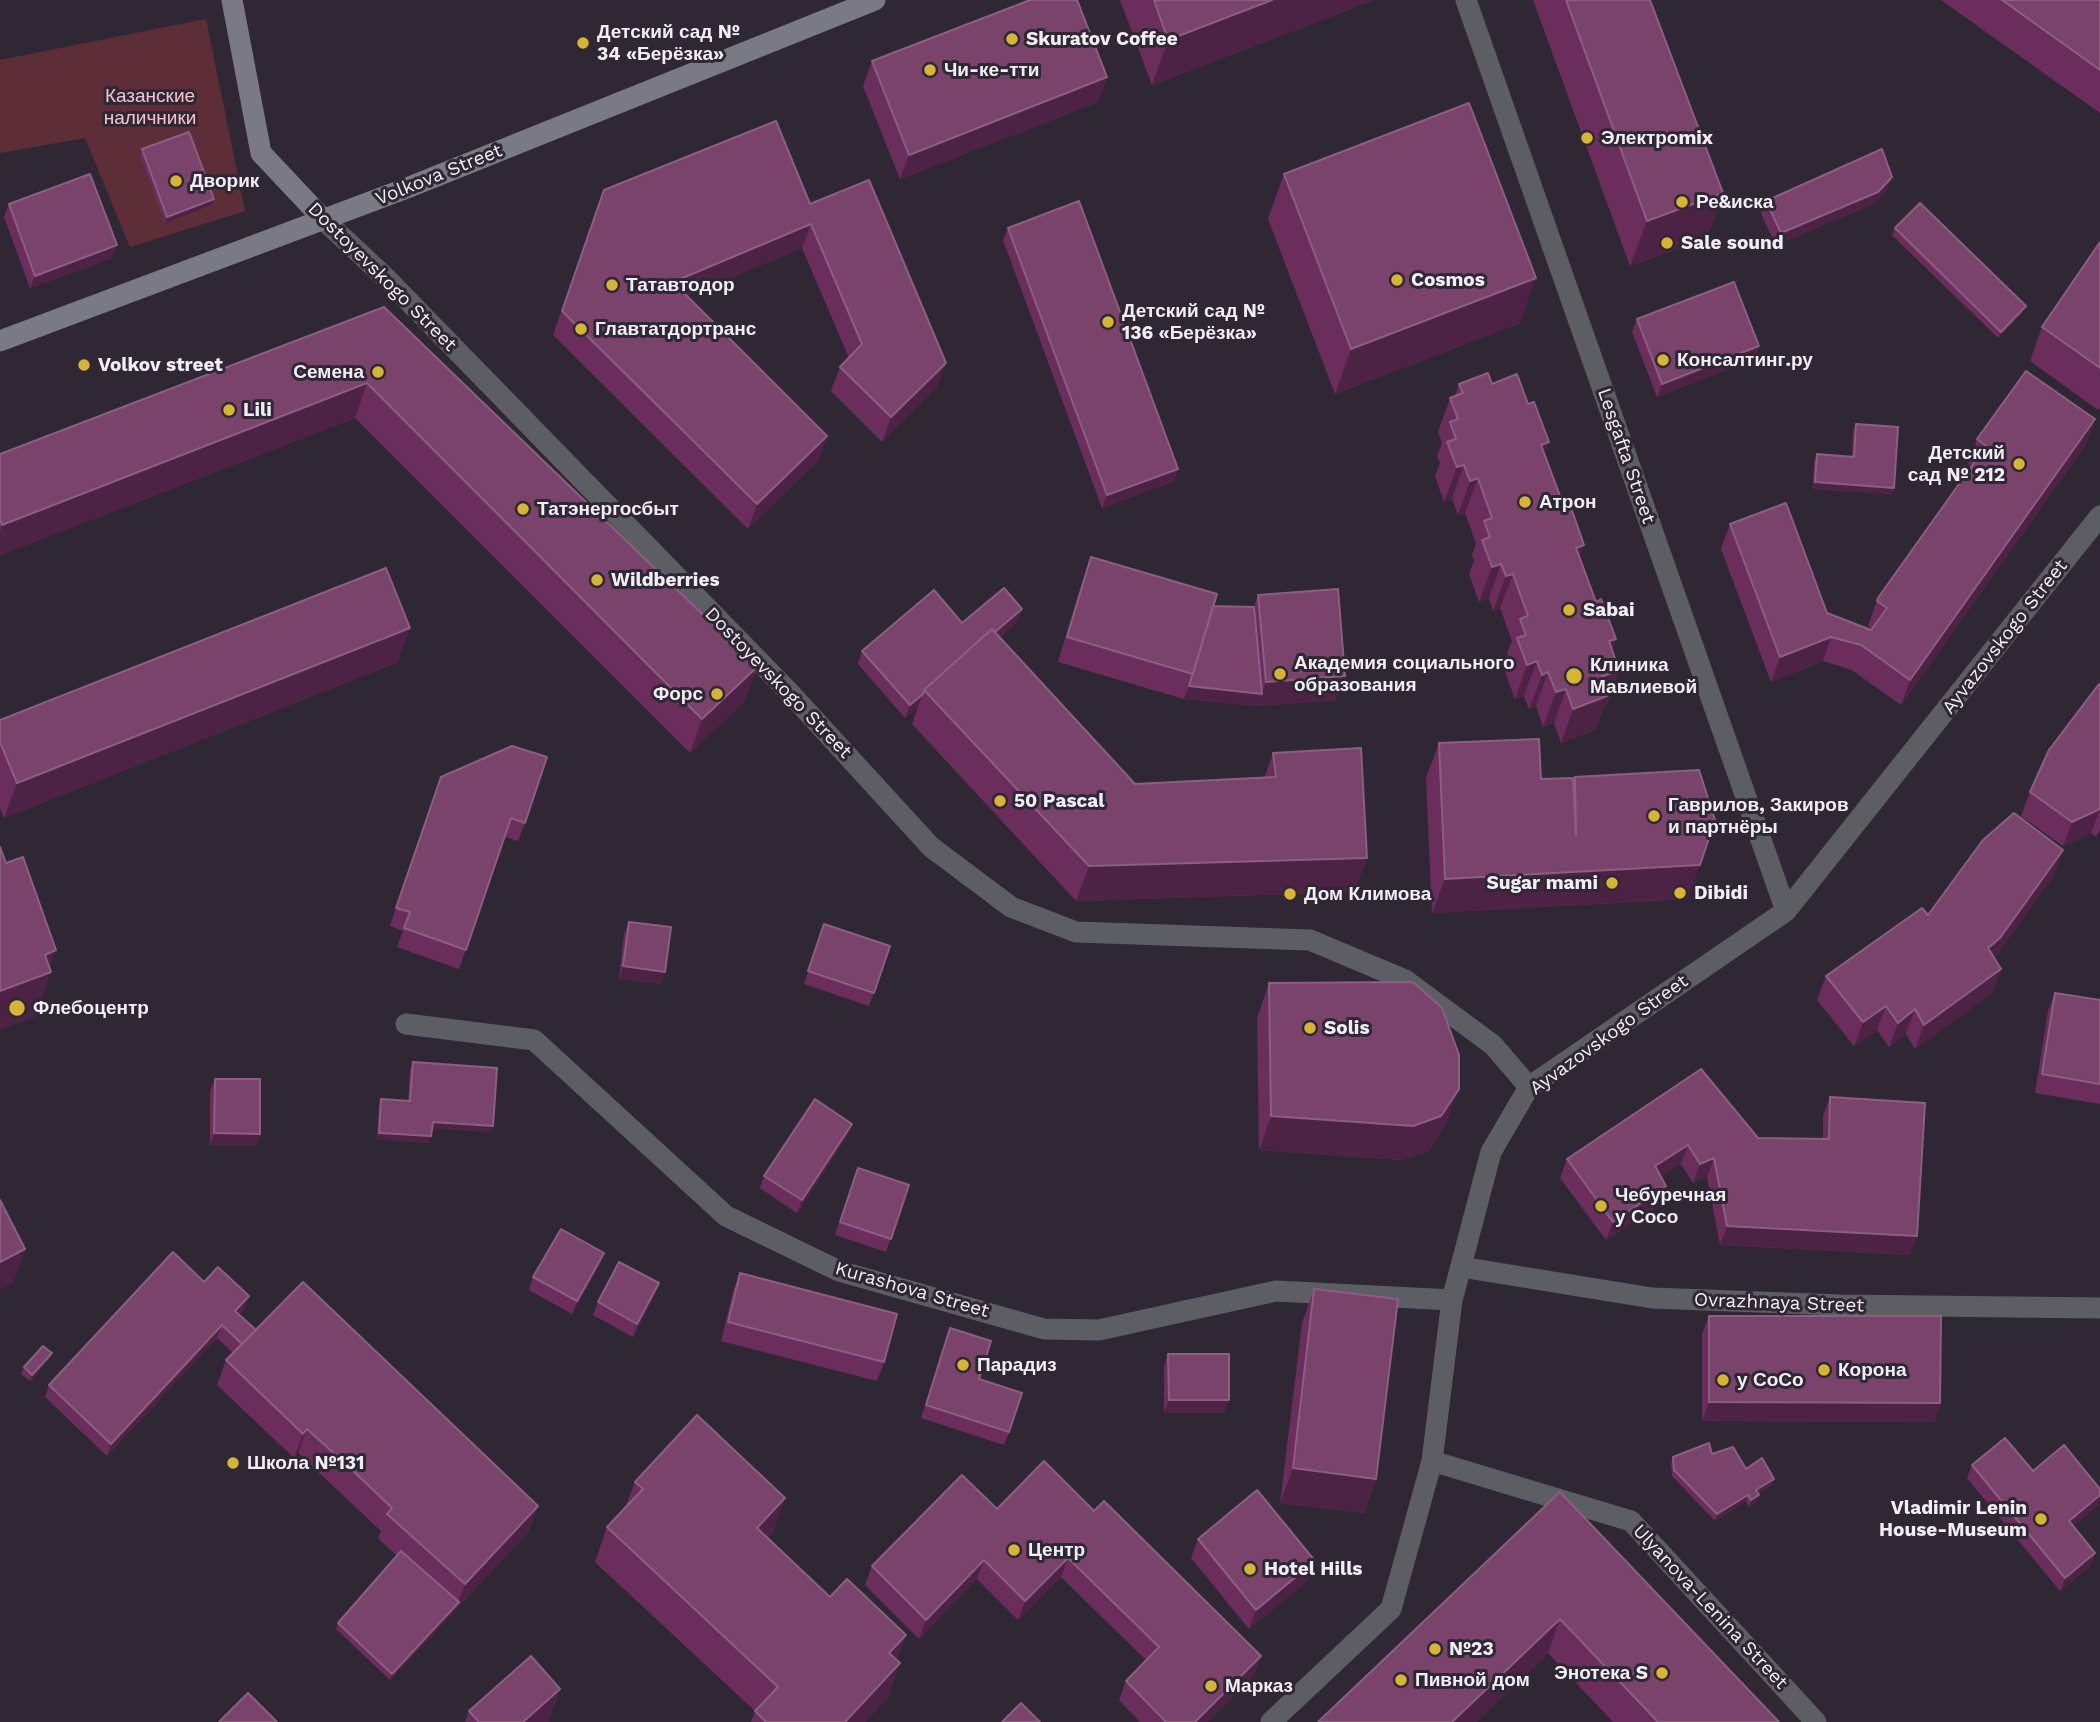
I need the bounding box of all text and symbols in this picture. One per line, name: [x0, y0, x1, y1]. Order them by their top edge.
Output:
place label: Детский сад № 34 «Берёзка»: [597, 21, 740, 65]
place label: Skuratov Coffee: [1026, 28, 1178, 50]
marker: Skuratov Coffee: [1004, 31, 1020, 47]
marker: Детский сад № 34 «Берёзка»: [575, 35, 591, 51]
place label: Чи-ке-тти: [944, 59, 1039, 81]
marker: Чи-ке-тти: [922, 62, 938, 78]
park label: Казанские наличники: [104, 85, 196, 129]
place label: Электроmix: [1601, 127, 1713, 149]
marker: Электроmix: [1579, 130, 1595, 146]
street label: Volkova Street: [372, 139, 506, 211]
place label: Дворик: [190, 170, 259, 192]
marker: Дворик: [168, 173, 184, 189]
place label: Ре&иска: [1696, 191, 1773, 213]
marker: Ре&иска: [1674, 194, 1690, 210]
street label: Dostoyevskogo Street: [303, 198, 461, 356]
place label: Sale sound: [1681, 232, 1784, 254]
marker: Sale sound: [1659, 235, 1675, 251]
place label: Cosmos: [1411, 269, 1485, 291]
marker: Cosmos: [1389, 272, 1405, 288]
place label: Татавтодор: [626, 274, 735, 296]
marker: Татавтодор: [604, 277, 620, 293]
place label: Детский сад № 136 «Берёзка»: [1122, 300, 1265, 344]
marker: Детский сад № 136 «Берёзка»: [1100, 314, 1116, 330]
place label: Главтатдортранс: [595, 318, 756, 340]
marker: Главтатдортранс: [573, 321, 589, 337]
place label: Консалтинг.ру: [1677, 349, 1813, 371]
marker: Консалтинг.ру: [1655, 352, 1671, 368]
place label: Volkov street: [98, 354, 223, 376]
marker: Volkov street: [76, 357, 92, 373]
place label: Семена: [293, 361, 364, 383]
marker: Семена: [370, 364, 386, 380]
street label: Lesgafta Street: [1592, 385, 1660, 527]
place label: Lili: [243, 399, 272, 421]
marker: Lili: [221, 402, 237, 418]
place label: Детский сад № 212: [1908, 442, 2005, 486]
marker: Детский сад № 212: [2011, 456, 2027, 472]
place label: Атрон: [1539, 491, 1596, 513]
marker: Атрон: [1517, 494, 1533, 510]
place label: Татэнергосбыт: [537, 498, 679, 520]
marker: Татэнергосбыт: [515, 501, 531, 517]
street label: Ayvazovskogo Street: [1938, 555, 2072, 719]
place label: Wildberries: [611, 569, 720, 591]
marker: Wildberries: [589, 572, 605, 588]
place label: Sabai: [1583, 599, 1635, 621]
marker: Sabai: [1561, 602, 1577, 618]
street label: Dostoyevskogo Street: [700, 603, 856, 763]
place label: Академия социального образования: [1294, 652, 1515, 696]
place label: Клиника Мавлиевой: [1590, 654, 1697, 698]
marker: Академия социального образования: [1272, 666, 1288, 682]
marker: Клиника Мавлиевой: [1564, 666, 1584, 686]
place label: Форс: [653, 683, 703, 705]
marker: Форс: [709, 686, 725, 702]
place label: 50 Pascal: [1014, 790, 1104, 812]
marker: 50 Pascal: [992, 793, 1008, 809]
place label: Гаврилов, Закиров и партнёры: [1668, 794, 1849, 838]
marker: Гаврилов, Закиров и партнёры: [1646, 808, 1662, 824]
place label: Sugar mami: [1486, 872, 1598, 894]
marker: Sugar mami: [1604, 875, 1620, 891]
place label: Dibidi: [1694, 882, 1748, 904]
place label: Дом Климова: [1304, 883, 1431, 905]
marker: Dibidi: [1672, 885, 1688, 901]
marker: Дом Климова: [1282, 886, 1298, 902]
street label: Ayvazovskogo Street: [1525, 970, 1693, 1100]
place label: Флебоцентр: [33, 997, 149, 1019]
marker: Флебоцентр: [7, 998, 27, 1018]
place label: Solis: [1324, 1017, 1370, 1039]
marker: Solis: [1302, 1020, 1318, 1036]
place label: Чебуречная у Сосо: [1615, 1184, 1726, 1228]
marker: Чебуречная у Сосо: [1593, 1198, 1609, 1214]
street label: Kurashova Street: [832, 1257, 992, 1323]
street label: Ovrazhnaya Street: [1694, 1289, 1864, 1317]
place label: Парадиз: [977, 1354, 1057, 1376]
marker: Парадиз: [955, 1357, 971, 1373]
place label: Корона: [1838, 1359, 1906, 1381]
marker: Корона: [1816, 1362, 1832, 1378]
place label: у СоСо: [1737, 1369, 1804, 1391]
marker: у СоСо: [1715, 1372, 1731, 1388]
place label: Школа №131: [247, 1452, 364, 1474]
marker: Школа №131: [225, 1455, 241, 1471]
place label: Vladimir Lenin House-Museum: [1879, 1497, 2027, 1541]
marker: Vladimir Lenin House-Museum: [2033, 1511, 2049, 1527]
street label: Ulyanova-Lenina Street: [1628, 1520, 1792, 1694]
place label: Центр: [1028, 1539, 1085, 1561]
marker: Центр: [1006, 1542, 1022, 1558]
place label: Hotel Hills: [1264, 1558, 1362, 1580]
marker: Hotel Hills: [1242, 1561, 1258, 1577]
place label: №23: [1449, 1638, 1494, 1660]
marker: №23: [1427, 1641, 1443, 1657]
place label: Энотека S: [1554, 1662, 1648, 1684]
marker: Энотека S: [1654, 1665, 1670, 1681]
place label: Пивной дом: [1415, 1669, 1530, 1691]
marker: Пивной дом: [1393, 1672, 1409, 1688]
place label: Марказ: [1225, 1675, 1293, 1697]
marker: Марказ: [1203, 1678, 1219, 1694]

